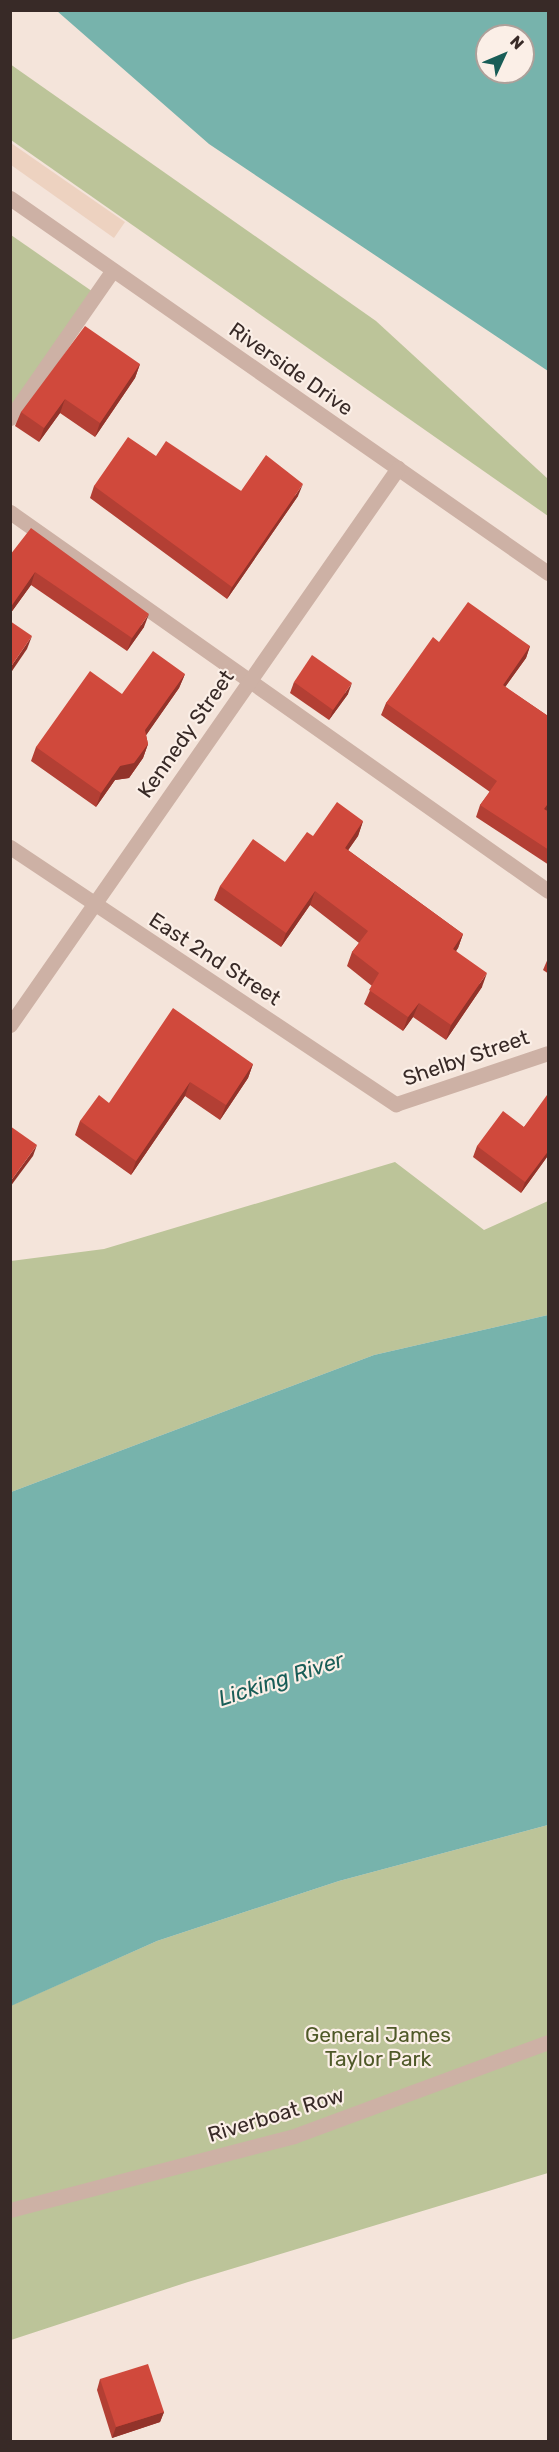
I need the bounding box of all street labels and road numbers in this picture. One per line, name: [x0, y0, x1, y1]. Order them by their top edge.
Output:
street label: Riverside Drive: [224, 317, 358, 421]
street label: Kennedy Street: [132, 665, 240, 803]
street label: East 2nd Street: [144, 907, 286, 1011]
street label: Shelby Street: [399, 1025, 533, 1091]
street label: Riverboat Row: [205, 2082, 347, 2148]

